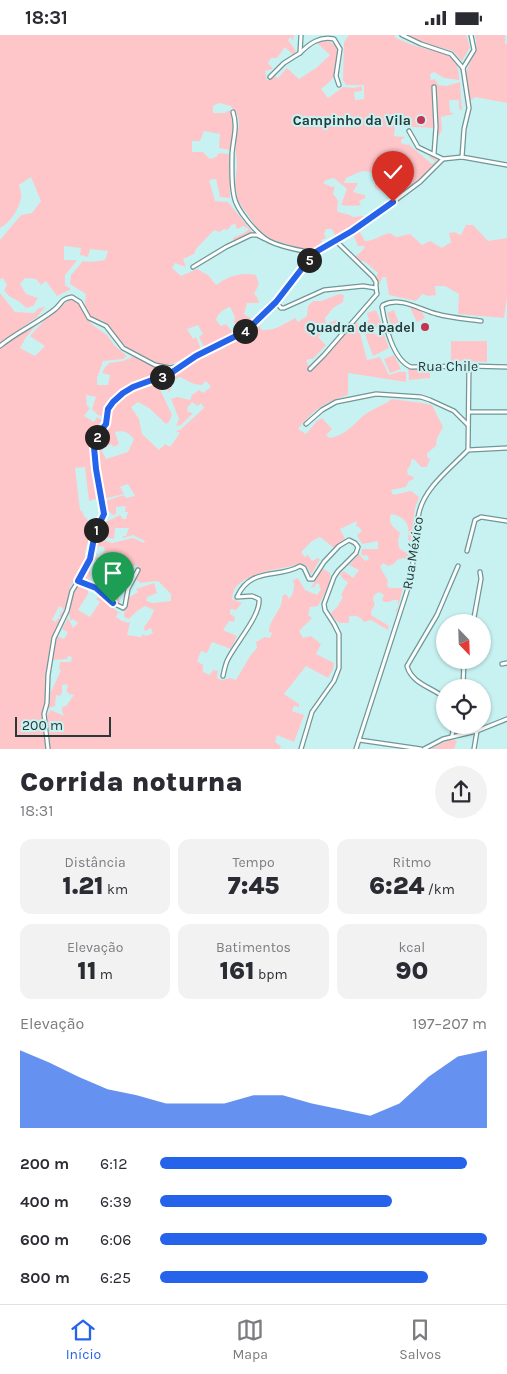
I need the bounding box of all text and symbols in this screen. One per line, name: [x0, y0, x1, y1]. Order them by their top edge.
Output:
text: 18:31: [25, 7, 68, 29]
place label: Campinho da Vila: [293, 112, 411, 129]
marker: Campinho da Vila: [415, 114, 427, 126]
pin: [372, 151, 414, 202]
icon: check: [379, 158, 407, 186]
pin: 5: [296, 247, 322, 273]
text: 5: [305, 252, 314, 269]
pin: 4: [232, 319, 258, 343]
place label: Quadra de padel: [306, 319, 415, 336]
marker: Quadra de padel: [419, 321, 431, 333]
text: 4: [241, 323, 250, 340]
street label: Rua Chile: [418, 358, 478, 375]
pin: 3: [150, 365, 174, 389]
text: 3: [158, 369, 167, 386]
pin: 2: [84, 425, 110, 449]
text: 2: [93, 429, 102, 446]
street label: Rua México: [399, 515, 427, 591]
pin: 1: [84, 517, 108, 543]
text: 1: [94, 522, 99, 539]
pin: [92, 552, 134, 603]
icon: arrive: [99, 559, 127, 587]
north arrow: [436, 614, 491, 669]
map controls: [436, 614, 491, 734]
button: locate: [436, 679, 491, 734]
scale bar: [15, 714, 111, 737]
text: 200 m: [22, 717, 63, 734]
text: Corrida noturna: [20, 765, 243, 798]
button: share: [435, 766, 487, 818]
text: 18:31: [20, 801, 54, 820]
text: Distância: [65, 854, 126, 871]
text: Tempo: [232, 854, 275, 871]
text: Ritmo: [392, 854, 431, 871]
text: 1.21: [62, 871, 104, 900]
text: 7:45: [228, 871, 279, 900]
text: 6:24: [369, 871, 424, 900]
text: km: [104, 881, 128, 898]
text: /km: [424, 881, 455, 898]
text: Elevação: [67, 939, 123, 956]
text: Batimentos: [216, 939, 291, 956]
text: kcal: [398, 939, 425, 956]
text: 11: [77, 956, 97, 985]
text: 161: [219, 956, 255, 985]
text: 90: [395, 956, 428, 985]
text: m: [97, 966, 113, 983]
text: bpm: [255, 966, 288, 983]
text: Elevação: [20, 1014, 84, 1033]
text: 197–207 m: [412, 1014, 487, 1033]
text: 200 m: [20, 1154, 69, 1173]
text: 6:12: [100, 1154, 127, 1173]
text: 400 m: [20, 1192, 69, 1211]
text: 6:39: [100, 1192, 132, 1211]
text: 600 m: [20, 1230, 69, 1249]
text: 6:06: [100, 1230, 132, 1249]
text: 800 m: [20, 1268, 70, 1287]
text: 6:25: [100, 1268, 131, 1287]
tab: Início: [66, 1316, 101, 1363]
tab: Mapa: [232, 1316, 268, 1363]
tab: Salvos: [399, 1316, 441, 1363]

